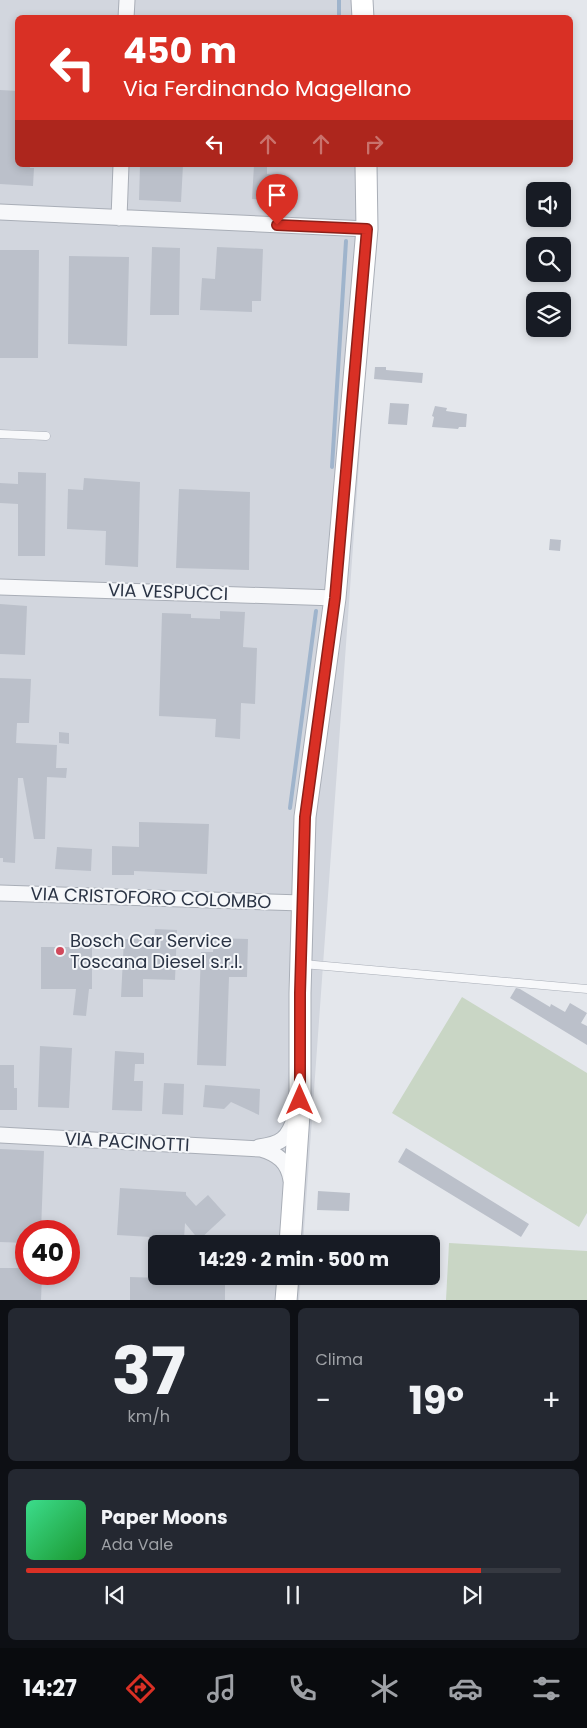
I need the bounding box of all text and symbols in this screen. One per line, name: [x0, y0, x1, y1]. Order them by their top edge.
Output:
text: 450 m: [123, 26, 237, 75]
icon: left: [40, 35, 105, 100]
text: Via Ferdinando Magellano: [123, 73, 411, 104]
icon: left: [201, 130, 229, 158]
icon: ahead: [254, 130, 282, 158]
icon: ahead: [307, 130, 335, 158]
icon: right: [360, 130, 388, 158]
pin: [256, 174, 298, 225]
icon: arrive: [263, 181, 291, 209]
map controls: [526, 182, 571, 337]
button: sound: [526, 182, 571, 227]
button: search: [526, 237, 571, 282]
button: layers: [526, 292, 571, 337]
street label: VIA VESPUCCI: [107, 577, 229, 606]
street label: VIA CRISTOFORO COLOMBO: [30, 881, 272, 914]
place label: Bosch Car Service Toscana Diesel s.r.l.: [70, 928, 242, 974]
marker: Bosch Car Service Toscana Diesel s.r.l.: [54, 945, 66, 957]
position arrow: [273, 1073, 325, 1125]
street label: VIA PACINOTTI: [64, 1126, 190, 1157]
speed limit sign: 40: [15, 1220, 80, 1285]
text: 14:29 · 2 min · 500 m: [199, 1246, 389, 1273]
text: 37: [112, 1326, 186, 1417]
text: Clima: [316, 1348, 363, 1371]
text: 19°: [409, 1374, 464, 1427]
text: −: [316, 1381, 331, 1420]
text: +: [542, 1381, 561, 1420]
text: km/h: [127, 1405, 170, 1428]
text: Paper Moons: [101, 1504, 228, 1531]
text: Ada Vale: [101, 1533, 173, 1556]
icon: previous: [101, 1581, 129, 1609]
icon: pause: [279, 1581, 307, 1609]
icon: next: [458, 1581, 486, 1609]
icon: directions: [123, 1671, 158, 1706]
icon: music: [204, 1671, 239, 1706]
icon: phone: [285, 1671, 320, 1706]
icon: climate: [367, 1671, 402, 1706]
icon: car: [448, 1671, 483, 1706]
icon: filters: [529, 1671, 564, 1706]
text: 14:27: [23, 1673, 77, 1704]

